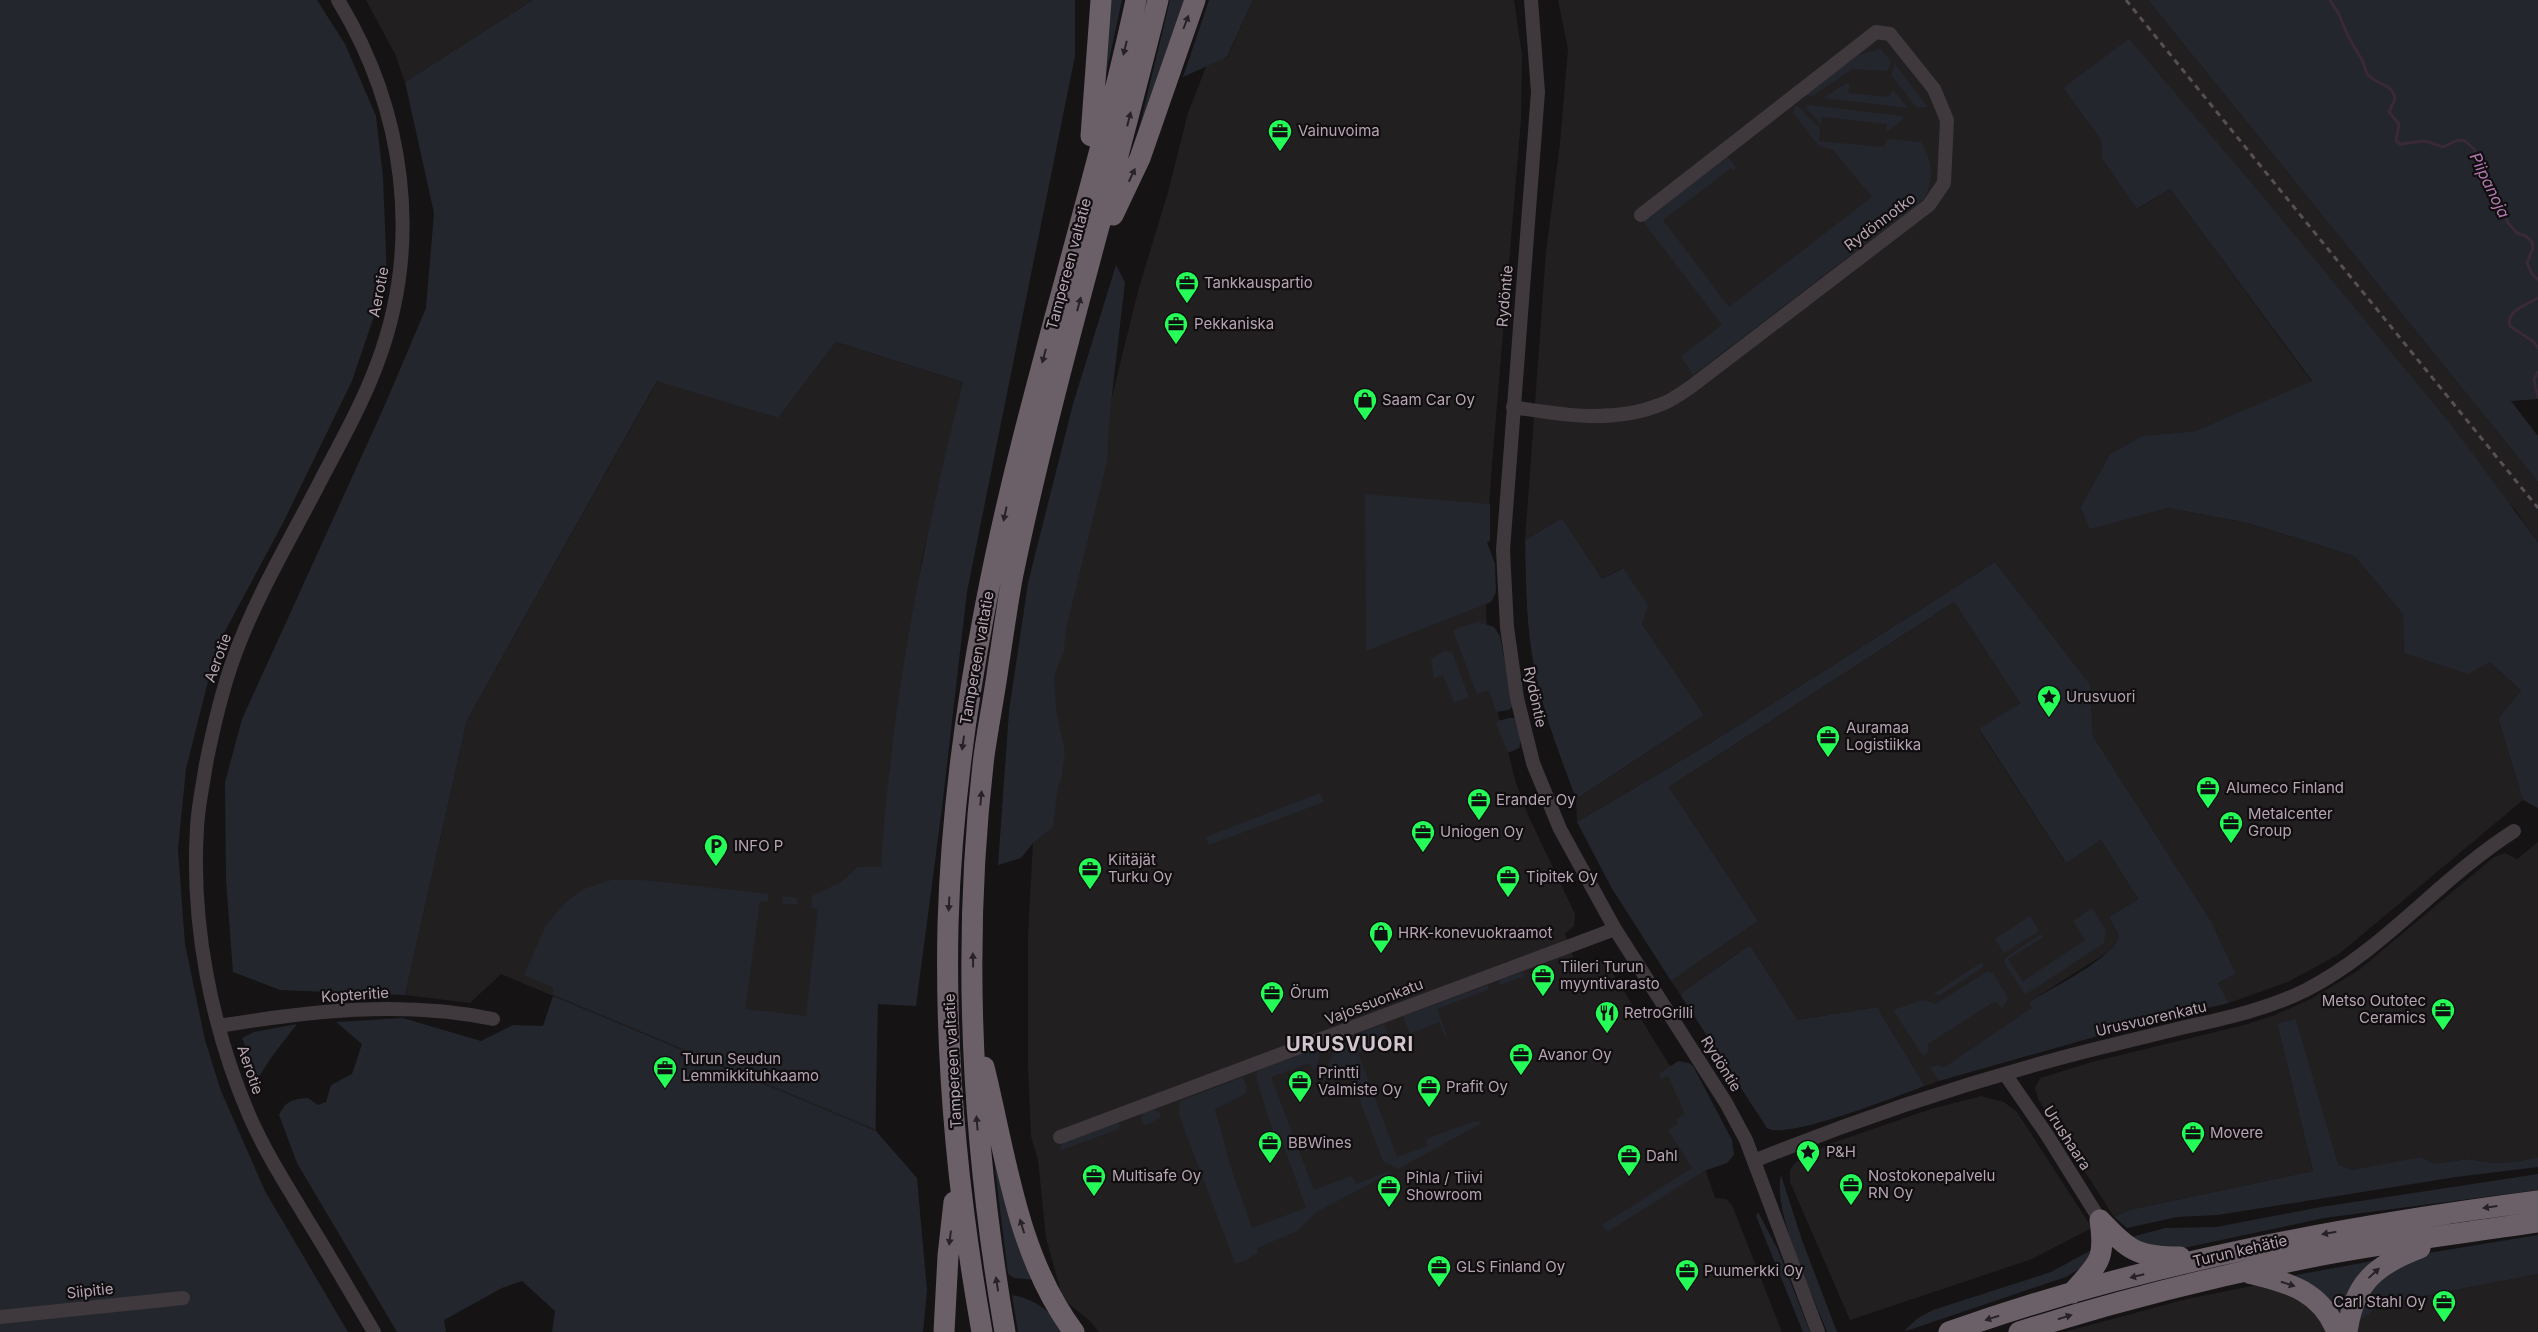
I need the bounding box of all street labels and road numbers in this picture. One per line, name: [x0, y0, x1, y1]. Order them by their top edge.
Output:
street label: Rydönnotko: [1840, 189, 1919, 255]
street label: Tampereen valtatie: [1042, 196, 1095, 332]
street label: Rydöntie: [1492, 264, 1517, 328]
street label: Aerotie: [364, 265, 393, 319]
street label: Tampereen valtatie: [955, 590, 998, 726]
street label: Aerotie: [200, 631, 235, 685]
street label: Rydöntie: [1520, 665, 1551, 729]
street label: Vajossuonkatu: [1322, 974, 1426, 1029]
street label: Kopteritie: [320, 983, 390, 1006]
street label: Tampereen valtatie: [939, 993, 966, 1129]
street label: Urusvuorenkatu: [2094, 997, 2208, 1041]
street label: Rydöntie: [1697, 1032, 1746, 1095]
street label: Aerotie: [233, 1043, 268, 1097]
street label: Urushaara: [2039, 1102, 2095, 1174]
street label: Turun kehätie: [2191, 1230, 2289, 1271]
street label: Siipitie: [66, 1279, 114, 1302]

